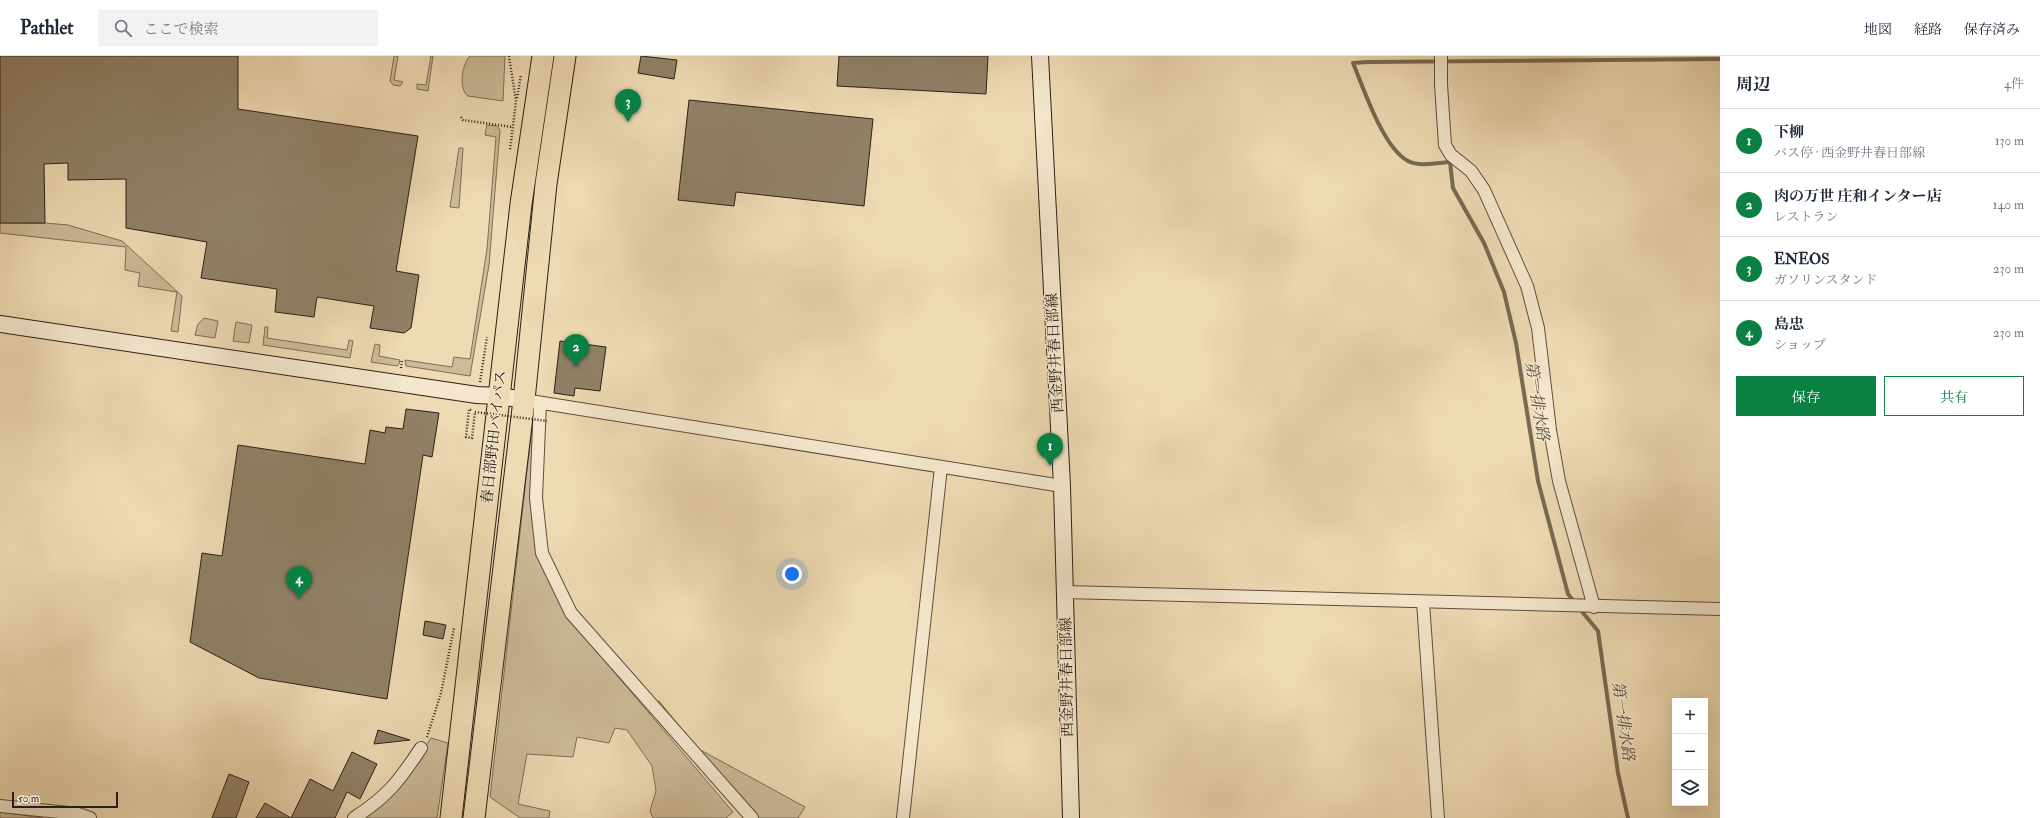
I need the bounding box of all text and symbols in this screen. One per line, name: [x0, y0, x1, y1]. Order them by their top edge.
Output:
search box: [98, 10, 378, 46]
text: Pathlet: [20, 16, 74, 40]
icon: search: [112, 17, 134, 39]
text: ここで検索: [144, 20, 219, 39]
text: 地図: [1864, 21, 1892, 38]
text: 経路: [1914, 21, 1942, 38]
text: 保存済み: [1964, 21, 2020, 38]
text: 周辺: [1736, 74, 1770, 95]
text: 4件: [2004, 76, 2024, 92]
pin: 3: [615, 89, 641, 122]
text: 下柳: [1774, 123, 1804, 142]
text: 1: [1747, 133, 1751, 149]
text: 130 m: [1995, 133, 2024, 149]
text: バス停 · 西金野井春日部線: [1774, 145, 1925, 161]
text: 肉の万世 庄和インター店: [1774, 187, 1942, 206]
text: 2: [1746, 197, 1752, 213]
text: 140 m: [1993, 197, 2024, 213]
text: レストラン: [1774, 209, 1839, 225]
text: ENEOS: [1774, 250, 1830, 269]
text: 3: [1747, 261, 1752, 277]
text: 230 m: [1993, 261, 2024, 277]
text: ガソリンスタンド: [1774, 272, 1878, 288]
street label: 西金野井春日部線: [1042, 293, 1068, 413]
text: 島忠: [1774, 315, 1804, 334]
text: 4: [1745, 325, 1753, 341]
text: 230 m: [1993, 325, 2024, 341]
pin: 2: [563, 334, 589, 367]
text: ショップ: [1774, 337, 1826, 353]
water label: 第一排水路: [1521, 360, 1553, 443]
street label: 春日部野田バイパス: [478, 369, 510, 505]
button: 保存: [1736, 376, 1876, 416]
button: 共有: [1884, 376, 2024, 416]
pin: 1: [1037, 433, 1063, 466]
your location: [782, 564, 802, 584]
pin: 4: [286, 566, 312, 599]
street label: 西金野井春日部線: [1056, 617, 1078, 737]
water label: 第一排水路: [1608, 680, 1639, 763]
map controls: [1672, 698, 1708, 806]
button: +: [1672, 698, 1708, 734]
button: −: [1672, 734, 1708, 770]
button: layers: [1672, 770, 1708, 806]
scale bar: [12, 790, 118, 809]
text: 50 m: [18, 792, 39, 805]

